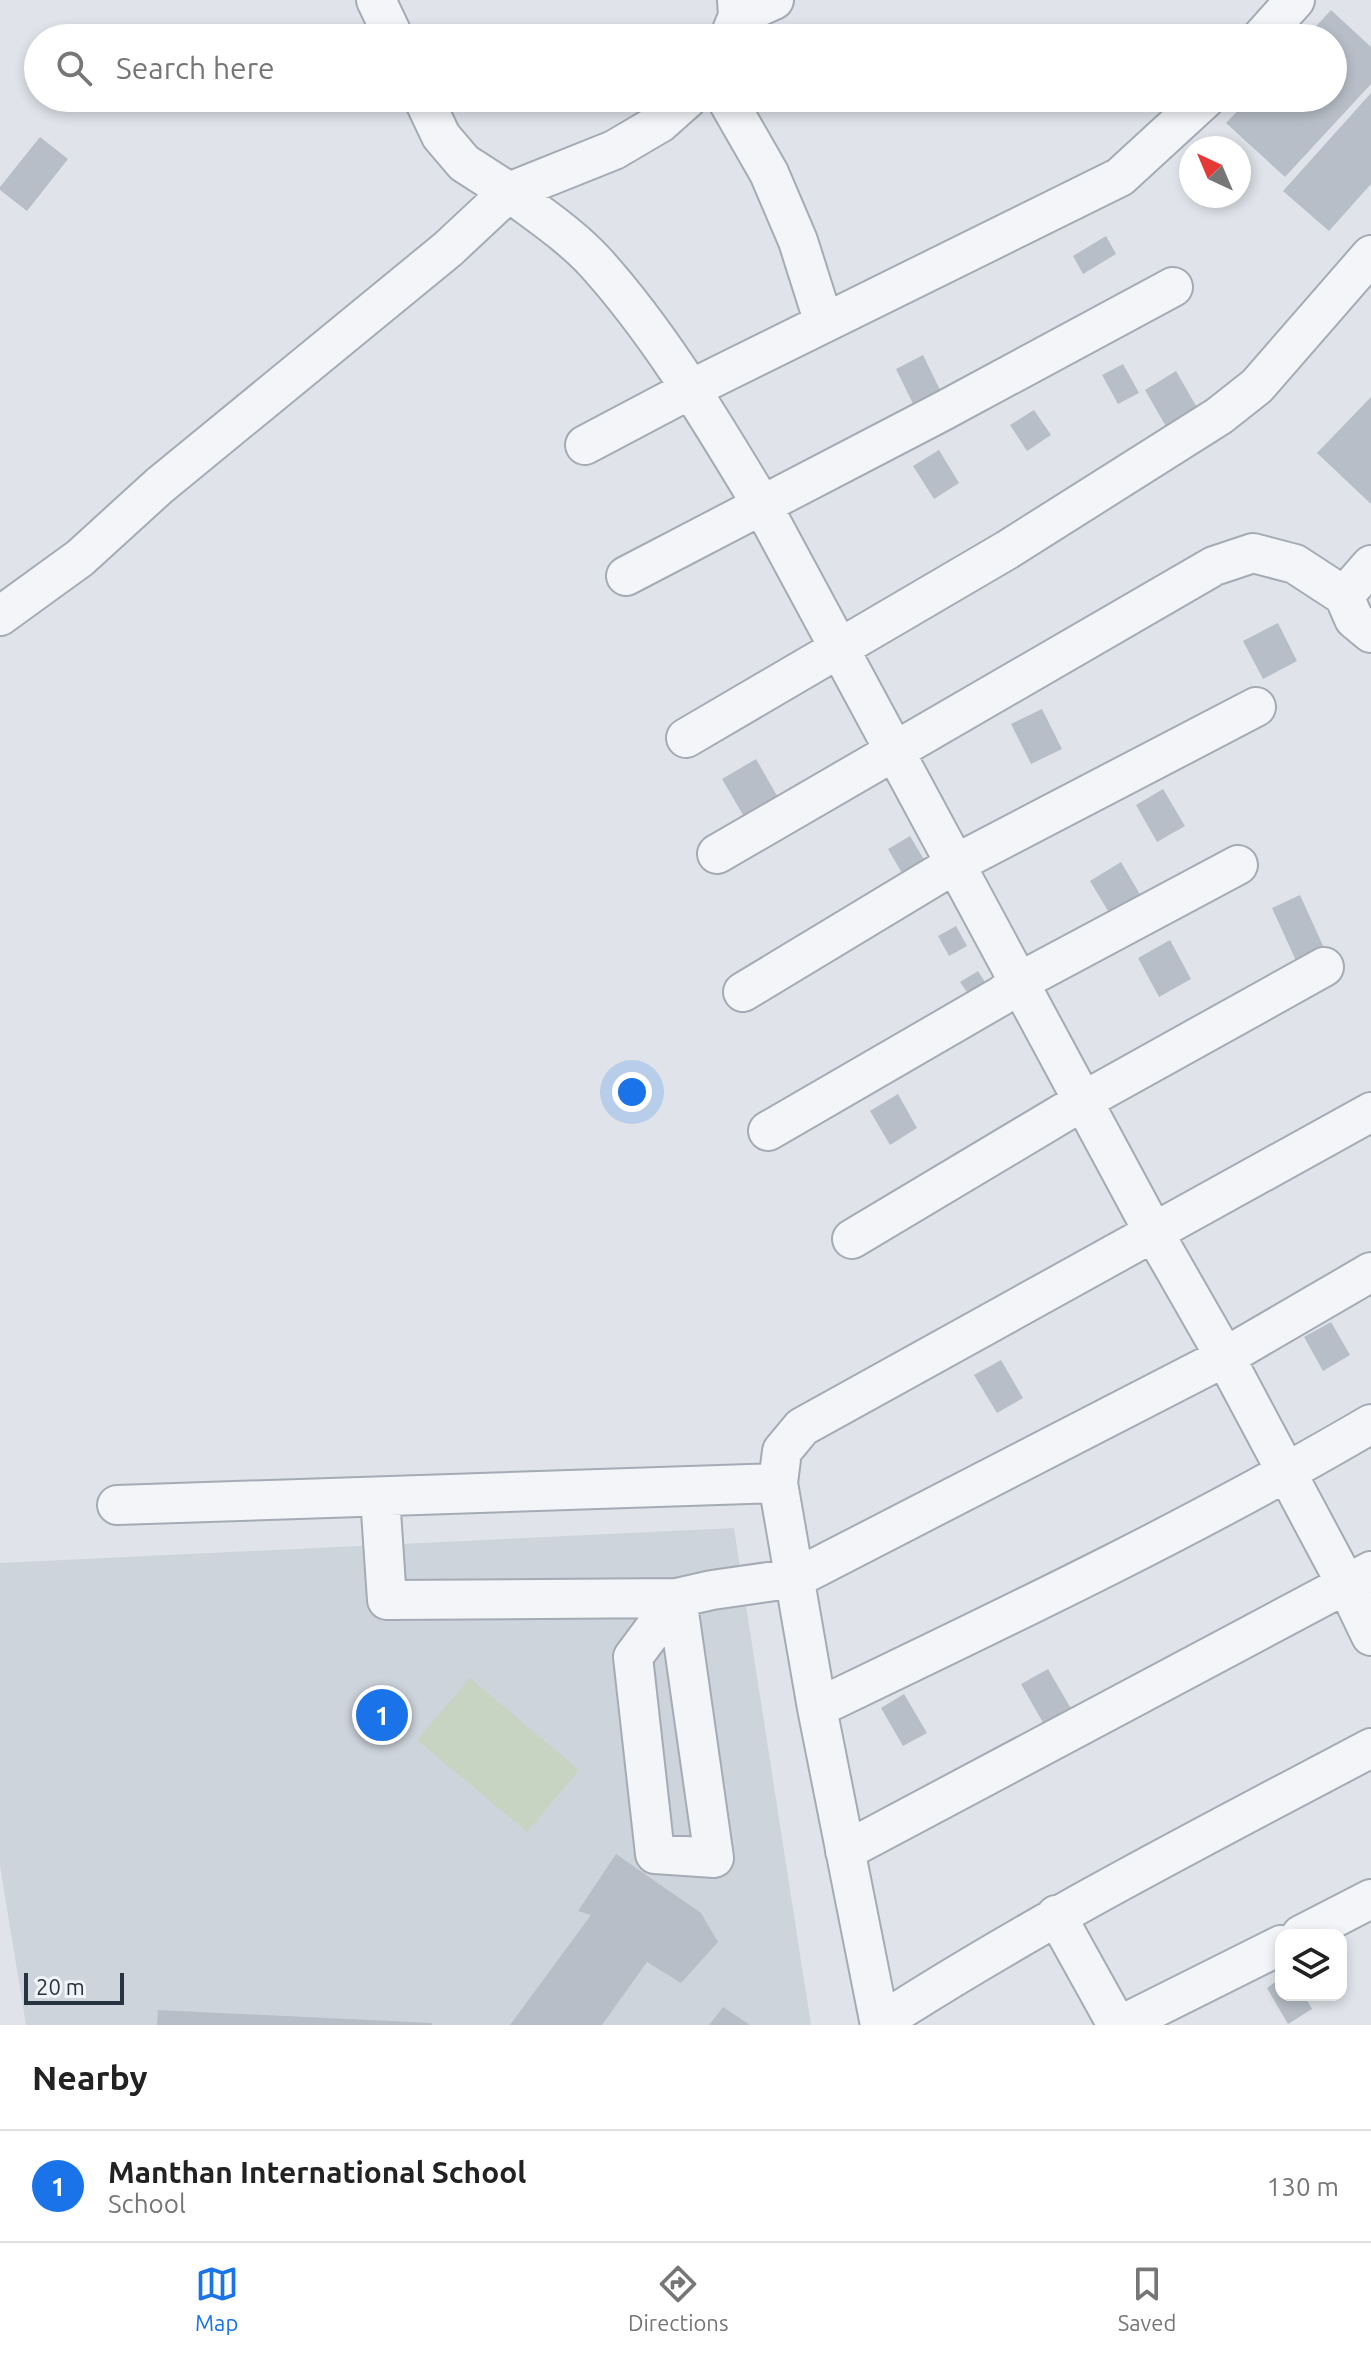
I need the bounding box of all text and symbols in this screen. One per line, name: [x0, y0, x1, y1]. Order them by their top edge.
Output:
search box: [24, 24, 1347, 112]
icon: search: [52, 46, 96, 90]
text: Search here: [116, 51, 275, 85]
north arrow: [1179, 136, 1251, 208]
your location: [612, 1072, 652, 1112]
pin: 1: [356, 1685, 408, 1745]
map controls: [1275, 1929, 1347, 2001]
button: layers: [1275, 1929, 1347, 2001]
scale bar: [24, 1969, 124, 2005]
text: 20 m: [36, 1974, 85, 1999]
text: Nearby: [32, 2058, 147, 2096]
text: Manthan International School: [108, 2155, 526, 2189]
text: 1: [51, 2172, 65, 2201]
text: 130 m: [1267, 2172, 1339, 2201]
text: School: [108, 2189, 186, 2218]
tab: Map: [195, 2262, 239, 2335]
tab: Directions: [628, 2262, 728, 2335]
tab: Saved: [1118, 2262, 1176, 2335]

